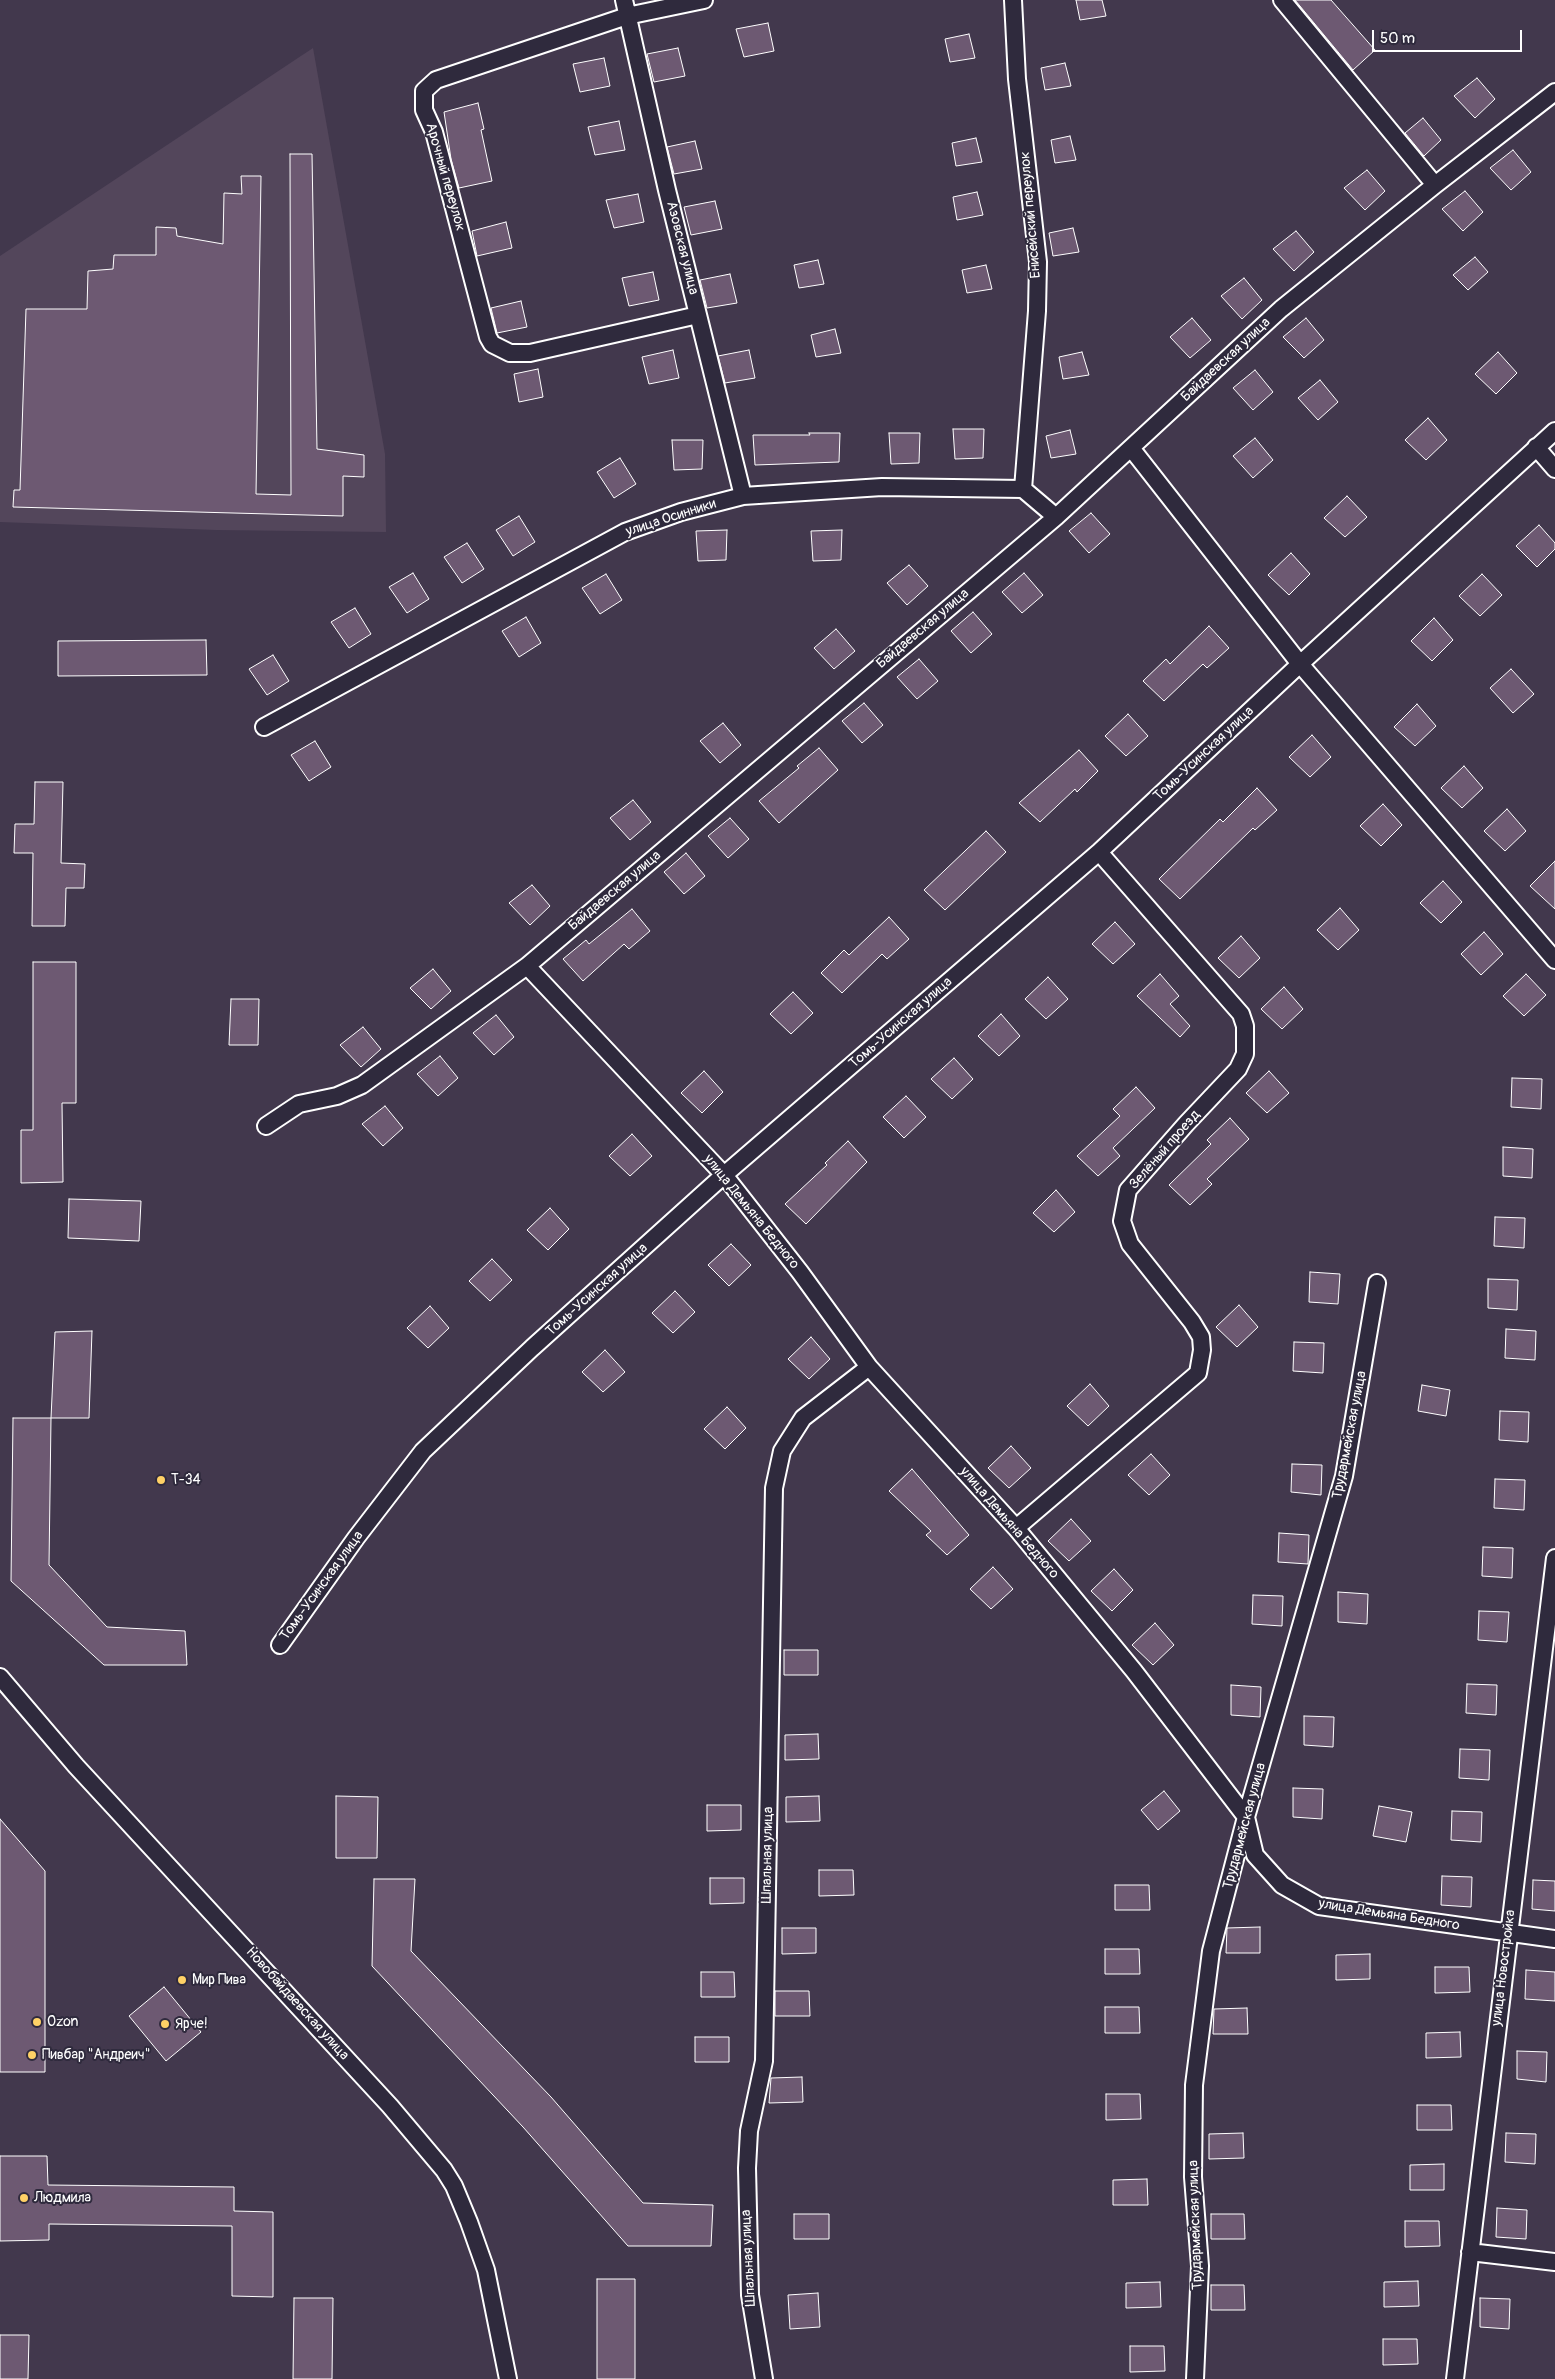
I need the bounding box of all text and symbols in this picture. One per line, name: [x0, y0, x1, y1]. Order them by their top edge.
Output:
scale bar: [1375, 20, 1525, 52]
text: 50 m: [1380, 29, 1415, 48]
street label: Арочный переулок: [422, 121, 468, 233]
street label: Енисейский переулок: [1017, 151, 1045, 279]
street label: Азовская улица: [662, 200, 702, 296]
street label: Байдаевская улица: [1178, 314, 1274, 406]
street label: улица Осинники: [624, 496, 718, 540]
street label: Байдаевская улица: [873, 585, 973, 673]
street label: Томь-Усинская улица: [1150, 703, 1258, 805]
street label: Байдаевская улица: [565, 847, 665, 935]
street label: Томь-Усинская улица: [846, 974, 956, 1072]
street label: Зелёный проезд: [1126, 1107, 1204, 1193]
street label: улица Демьяна Бедного: [700, 1151, 802, 1273]
street label: Томь-Усинская улица: [543, 1240, 651, 1340]
street label: Трудармейская улица: [1329, 1370, 1371, 1500]
street label: улица Демьяна Бедного: [956, 1464, 1062, 1582]
place label: T-34: [171, 1472, 201, 1488]
marker: T-34: [155, 1474, 167, 1486]
street label: Томь-Усинская улица: [277, 1528, 367, 1644]
street label: Трудармейская улица: [1220, 1761, 1270, 1891]
street label: Шпальная улица: [759, 1806, 777, 1904]
street label: улица Демьяна Бедного: [1317, 1896, 1461, 1934]
street label: улица Новостройка: [1489, 1909, 1519, 2027]
street label: Новобайдаевская улица: [242, 1944, 352, 2064]
place label: Мир Пива: [192, 1972, 246, 1988]
marker: Мир Пива: [176, 1974, 188, 1986]
place label: Ozon: [47, 2014, 78, 2030]
marker: Ozon: [31, 2016, 43, 2028]
place label: Ярче!: [175, 2016, 208, 2032]
marker: Ярче!: [159, 2018, 171, 2030]
place label: Пивбар "Андреич": [42, 2047, 150, 2063]
marker: Пивбар "Андреич": [26, 2049, 38, 2061]
street label: Трудармейская улица: [1185, 2160, 1207, 2290]
place label: Людмила: [34, 2190, 91, 2206]
marker: Людмила: [18, 2192, 30, 2204]
street label: Шпальная улица: [738, 2209, 760, 2307]

